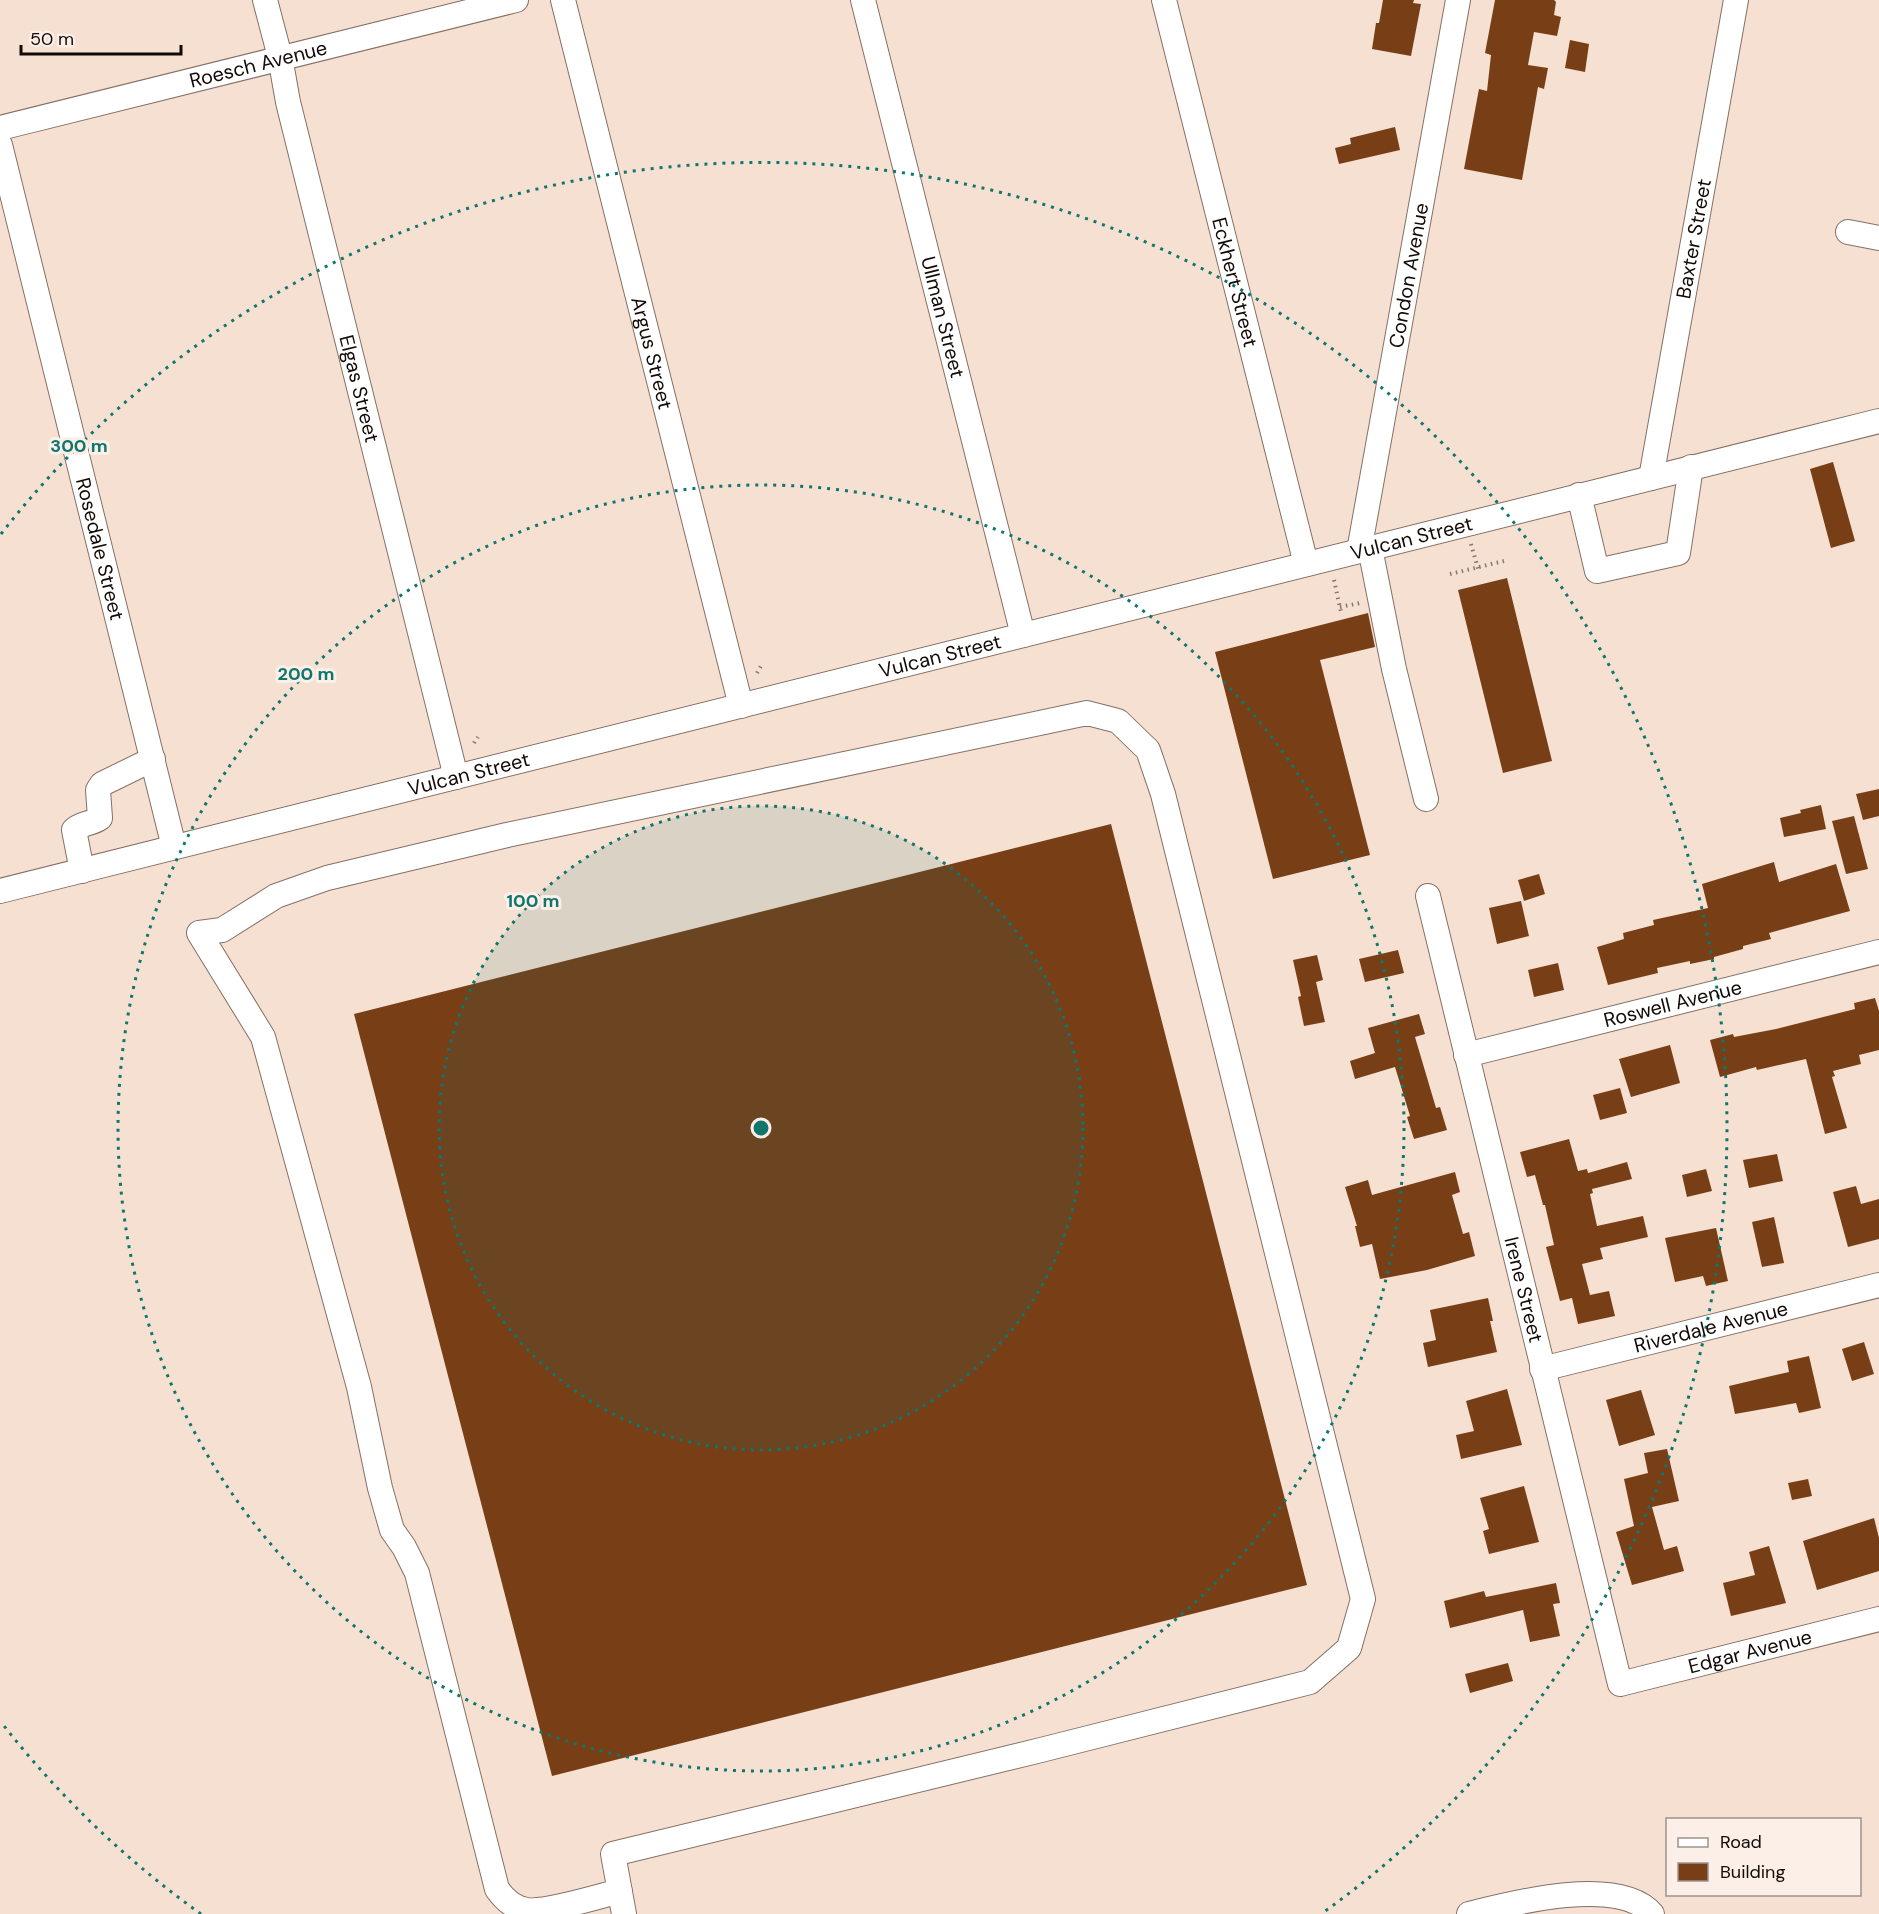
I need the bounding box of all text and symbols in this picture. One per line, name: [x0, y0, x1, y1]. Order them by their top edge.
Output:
scale bar: [21, 18, 182, 56]
text: 50 m: [30, 27, 74, 51]
street label: Roesch Avenue: [187, 34, 330, 94]
street label: Baxter Street: [1670, 177, 1717, 301]
street label: Condon Avenue: [1383, 201, 1434, 350]
street label: Eckhert Street: [1206, 215, 1264, 350]
street label: Ullman Street: [915, 254, 971, 381]
street label: Argus Street: [625, 294, 679, 412]
street label: Elgas Street: [333, 332, 385, 445]
text: 300 m: [50, 434, 108, 458]
street label: Rosedale Street: [70, 475, 130, 623]
street label: Vulcan Street: [1348, 510, 1475, 566]
street label: Vulcan Street: [876, 628, 1004, 684]
text: 200 m: [278, 662, 334, 686]
street label: Vulcan Street: [405, 746, 532, 802]
text: 100 m: [506, 889, 560, 913]
street label: Roswell Avenue: [1601, 974, 1744, 1033]
centre of rings: [751, 1118, 771, 1138]
street label: Irene Street: [1498, 1234, 1549, 1345]
street label: Riverdale Avenue: [1631, 1295, 1791, 1359]
street label: Edgar Avenue: [1685, 1623, 1815, 1679]
legend: [1666, 1818, 1861, 1896]
text: Road: [1720, 1830, 1762, 1854]
text: Building: [1720, 1860, 1785, 1884]

